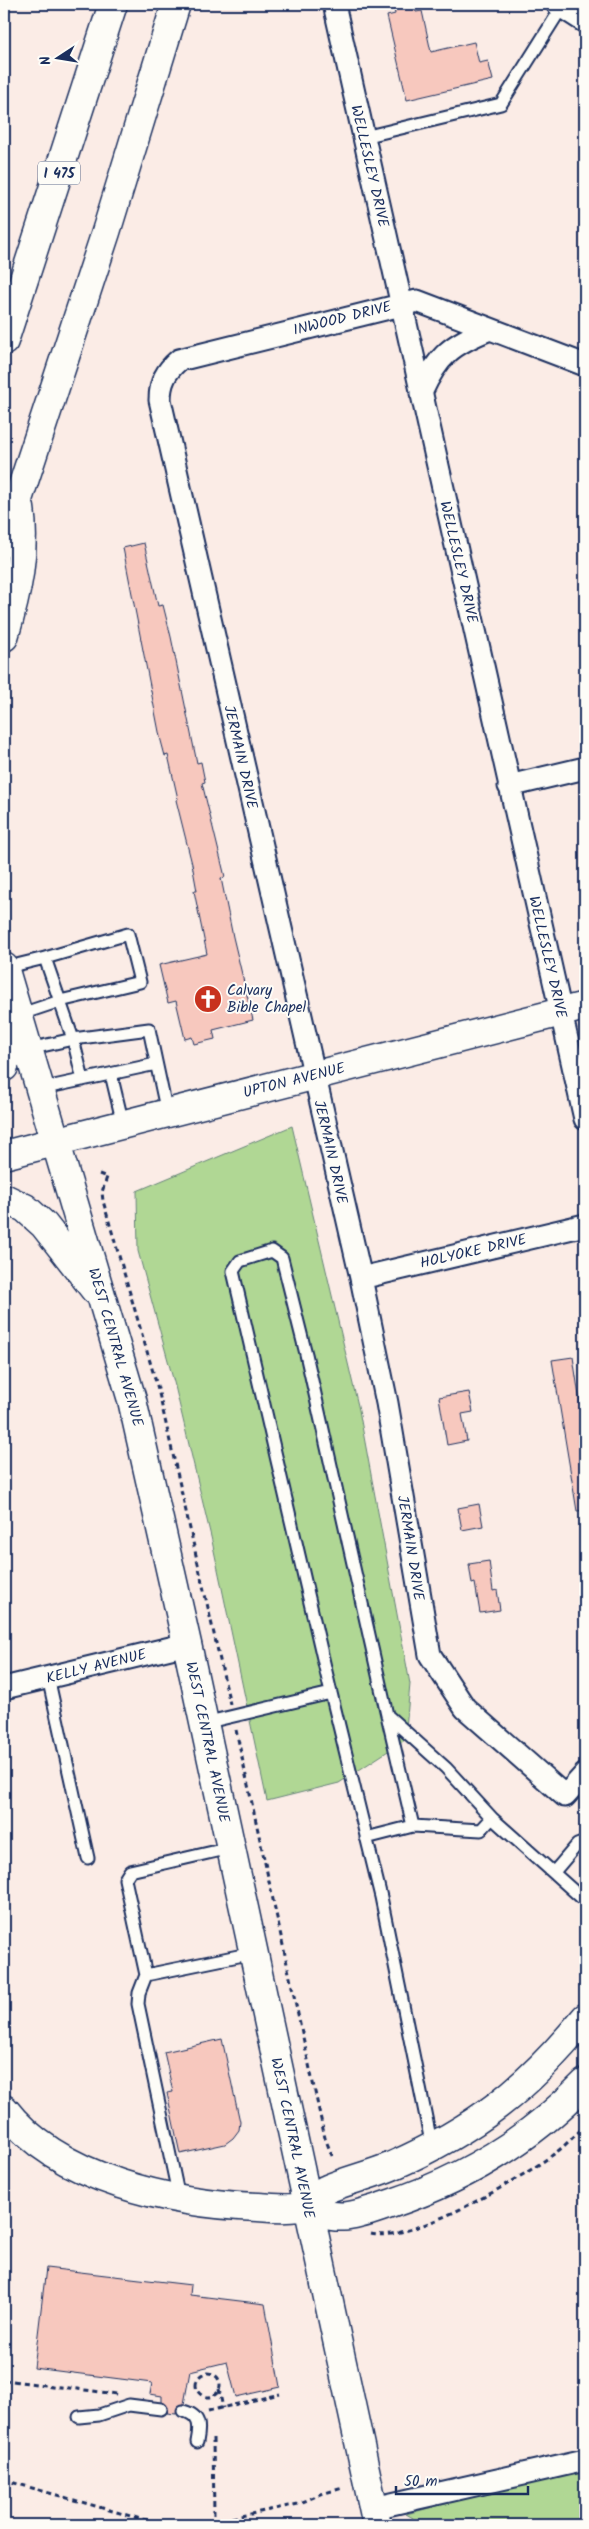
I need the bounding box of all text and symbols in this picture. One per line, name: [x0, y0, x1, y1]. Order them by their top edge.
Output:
north arrow: [32, 32, 82, 82]
text: N: [35, 54, 58, 67]
street label: WELLESLEY DRIVE: [343, 103, 395, 231]
road number: I 475: [38, 162, 80, 184]
street label: INWOOD DRIVE: [291, 295, 395, 343]
street label: WELLESLEY DRIVE: [432, 499, 484, 627]
street label: JERMAIN DRIVE: [216, 703, 264, 813]
street label: WELLESLEY DRIVE: [521, 894, 573, 1022]
place label: Calvary Bible Chapel: [227, 979, 306, 1020]
church icon: Calvary Bible Chapel: [193, 984, 223, 1014]
street label: UPTON AVENUE: [241, 1056, 349, 1105]
street label: JERMAIN DRIVE: [306, 1098, 354, 1208]
street label: HOLYOKE DRIVE: [418, 1228, 530, 1276]
street label: WEST CENTRAL AVENUE: [81, 1265, 150, 1431]
street label: JERMAIN DRIVE: [390, 1494, 430, 1604]
street label: KELLY AVENUE: [44, 1643, 150, 1691]
street label: WEST CENTRAL AVENUE: [178, 1659, 236, 1826]
street label: WEST CENTRAL AVENUE: [263, 2055, 321, 2222]
scale bar: [396, 2464, 529, 2496]
text: 50 m: [404, 2470, 438, 2494]

